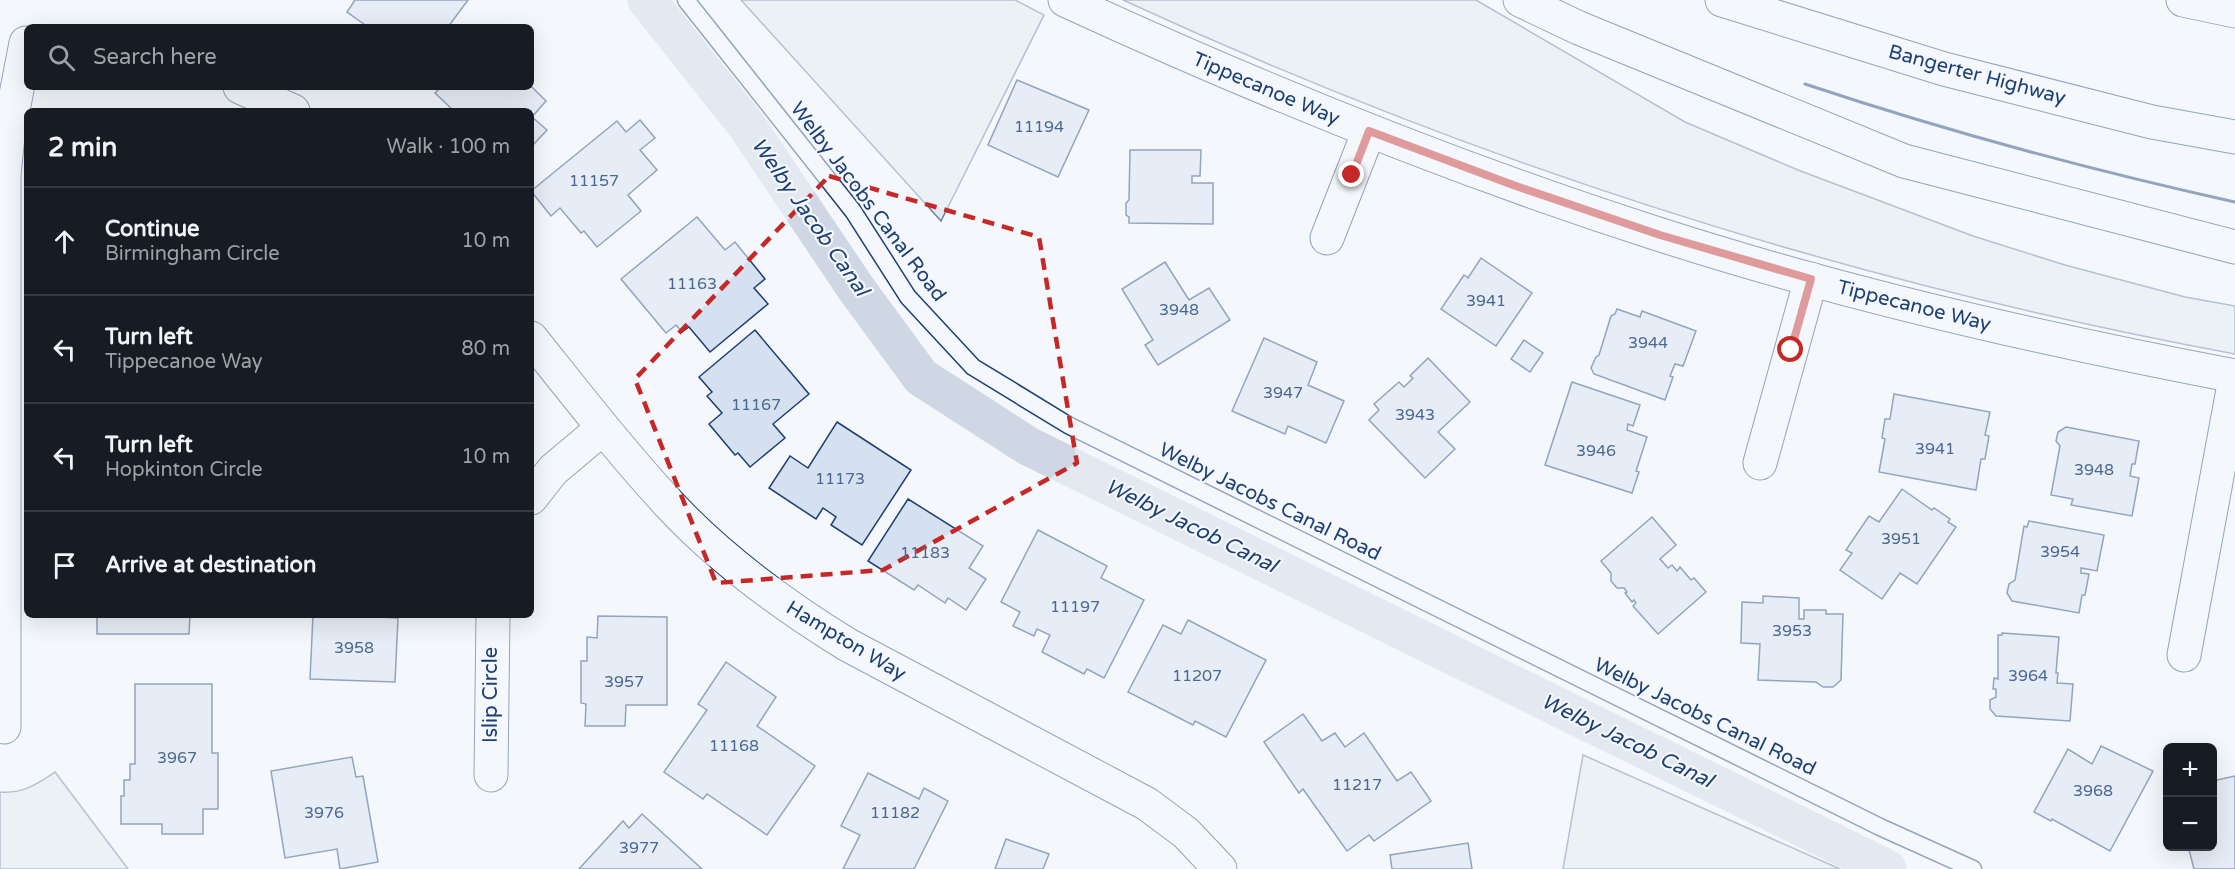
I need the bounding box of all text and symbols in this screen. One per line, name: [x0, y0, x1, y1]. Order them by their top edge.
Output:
search box: [24, 24, 534, 90]
street label: Bangerter Highway: [1886, 40, 2069, 110]
icon: search: [45, 41, 78, 74]
text: Search here: [93, 44, 217, 70]
street label: Tippecanoe Way: [1189, 47, 1343, 131]
street label: Welby Jacobs Canal Road: [785, 97, 951, 307]
house number: 11194: [1014, 117, 1064, 137]
text: 2 min: [48, 132, 117, 163]
water label: Welby Jacob Canal: [746, 133, 876, 303]
text: Walk · 100 m: [387, 135, 510, 159]
route end: [1338, 161, 1364, 187]
house number: 11157: [569, 171, 619, 191]
text: Continue: [105, 216, 200, 242]
icon: ahead: [48, 225, 81, 258]
text: 10 m: [461, 229, 510, 253]
text: Birmingham Circle: [105, 242, 280, 266]
house number: 11163: [667, 274, 717, 294]
street label: Tippecanoe Way: [1835, 275, 1994, 337]
house number: 3941: [1466, 291, 1506, 311]
house number: 3948: [1159, 300, 1199, 320]
text: Turn left: [105, 324, 193, 350]
icon: left: [48, 333, 81, 366]
house number: 3944: [1628, 333, 1668, 353]
route start: [1777, 336, 1803, 362]
text: 80 m: [461, 337, 510, 361]
text: Tippecanoe Way: [105, 350, 263, 374]
house number: 3947: [1263, 383, 1303, 403]
house number: 11167: [731, 395, 781, 415]
house number: 3943: [1395, 405, 1435, 425]
text: Turn left: [105, 432, 193, 458]
street label: Welby Jacobs Canal Road: [1155, 438, 1385, 566]
house number: 3941: [1915, 439, 1955, 459]
icon: left: [48, 441, 81, 474]
house number: 3946: [1576, 441, 1616, 461]
text: 10 m: [461, 445, 510, 469]
text: Hopkinton Circle: [105, 458, 263, 482]
house number: 3948: [2074, 460, 2114, 480]
house number: 11173: [815, 469, 865, 489]
water label: Welby Jacob Canal: [1101, 474, 1283, 580]
house number: 3951: [1881, 529, 1921, 549]
house number: 3954: [2040, 542, 2080, 562]
house number: 11183: [900, 543, 950, 563]
icon: arrive: [48, 549, 81, 582]
text: Arrive at destination: [105, 552, 316, 578]
street label: Hampton Way: [782, 596, 910, 686]
house number: 11197: [1050, 597, 1100, 617]
house number: 3953: [1772, 621, 1812, 641]
house number: 3958: [334, 638, 374, 658]
street label: Islip Circle: [479, 647, 503, 743]
street label: Welby Jacobs Canal Road: [1590, 653, 1820, 781]
house number: 11207: [1172, 666, 1222, 686]
house number: 3964: [2008, 666, 2048, 686]
house number: 3957: [604, 672, 644, 692]
water label: Welby Jacob Canal: [1537, 689, 1719, 795]
house number: 11168: [709, 736, 759, 756]
map controls: [2163, 743, 2217, 851]
button: +: [2163, 743, 2217, 797]
house number: 3967: [157, 748, 197, 768]
house number: 11217: [1332, 775, 1382, 795]
house number: 3968: [2073, 781, 2113, 801]
button: −: [2163, 797, 2217, 851]
house number: 3976: [304, 803, 344, 823]
house number: 11182: [870, 803, 920, 823]
house number: 3977: [619, 838, 659, 858]

